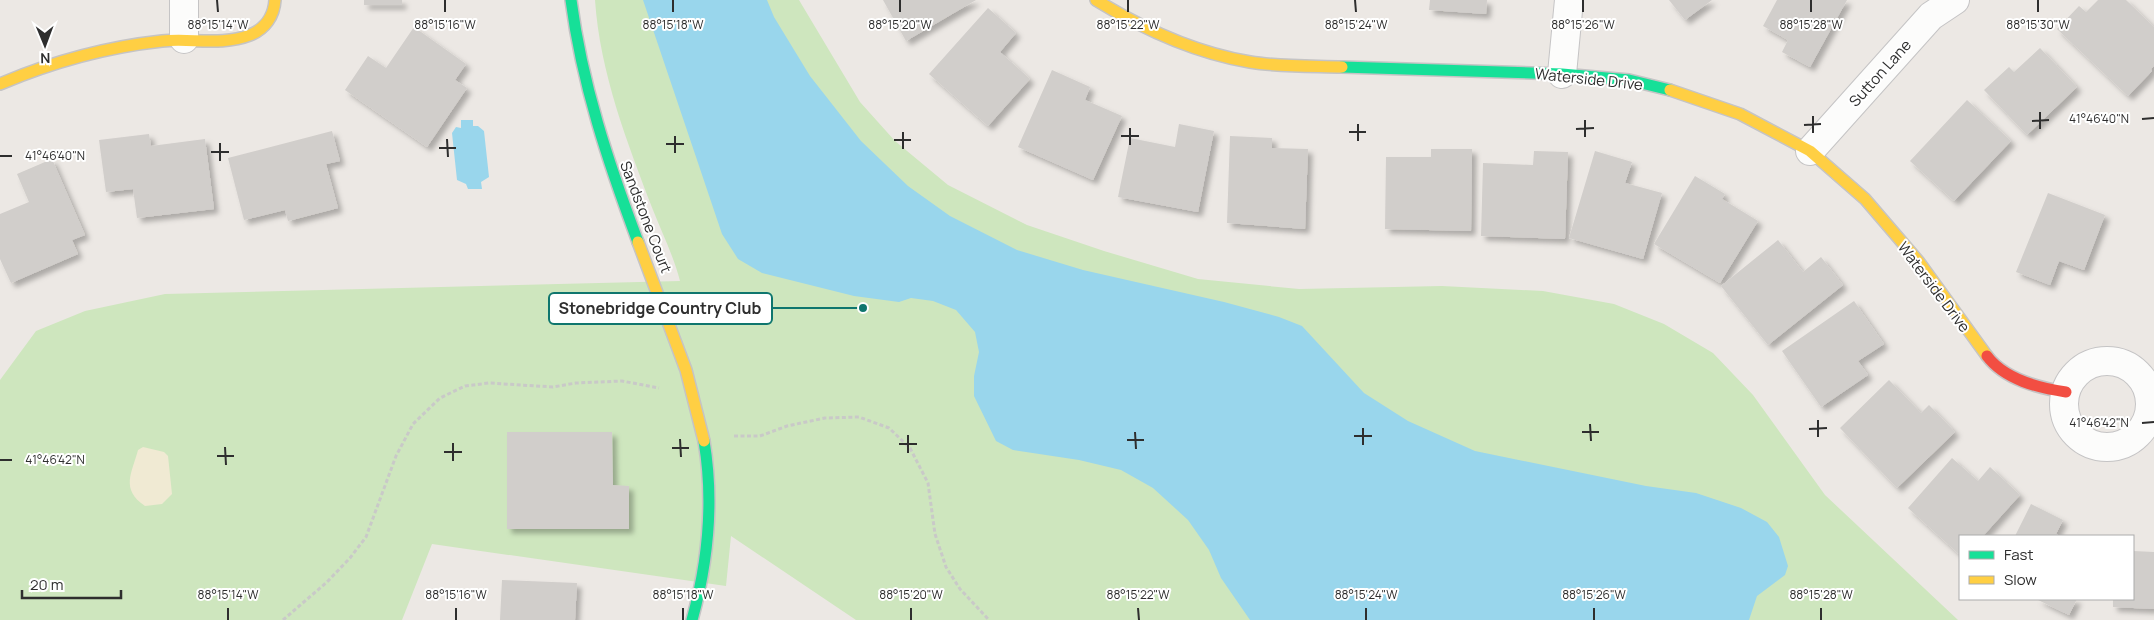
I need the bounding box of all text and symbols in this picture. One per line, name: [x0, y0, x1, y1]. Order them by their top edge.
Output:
text: 88°15'14"W: [188, 16, 249, 33]
text: 88°15'16"W: [414, 16, 477, 33]
text: 88°15'18"W: [642, 16, 704, 33]
text: 88°15'20"W: [868, 16, 933, 33]
text: 88°15'22"W: [1096, 16, 1160, 33]
text: 88°15'24"W: [1325, 16, 1388, 33]
text: 88°15'26"W: [1551, 16, 1616, 33]
text: 88°15'28"W: [1779, 16, 1843, 33]
text: 88°15'30"W: [2006, 16, 2070, 33]
north arrow: [20, 20, 70, 70]
street label: Sutton Lane: [1844, 35, 1916, 111]
text: N: [40, 49, 50, 68]
street label: Waterside Drive: [1534, 63, 1644, 95]
text: 41°46'40"N: [2069, 110, 2129, 127]
text: 41°46'40"N: [25, 147, 85, 164]
street label: Sandstone Court: [615, 158, 677, 276]
street label: Waterside Drive: [1893, 237, 1975, 337]
callout: Stonebridge Country Club: [549, 293, 772, 324]
text: Stonebridge Country Club: [559, 297, 762, 319]
text: 41°46'42"N: [2069, 414, 2129, 431]
text: 41°46'42"N: [25, 451, 85, 468]
legend: [1959, 535, 2134, 600]
text: Fast: [2004, 544, 2033, 565]
scale bar: [22, 568, 121, 600]
text: Slow: [2004, 569, 2037, 590]
text: 20 m: [30, 574, 63, 595]
text: 88°15'14"W: [198, 586, 259, 603]
text: 88°15'16"W: [425, 586, 488, 603]
text: 88°15'18"W: [652, 586, 714, 603]
text: 88°15'20"W: [879, 586, 944, 603]
text: 88°15'22"W: [1106, 586, 1170, 603]
text: 88°15'24"W: [1335, 586, 1398, 603]
text: 88°15'26"W: [1562, 586, 1627, 603]
text: 88°15'28"W: [1789, 586, 1853, 603]

